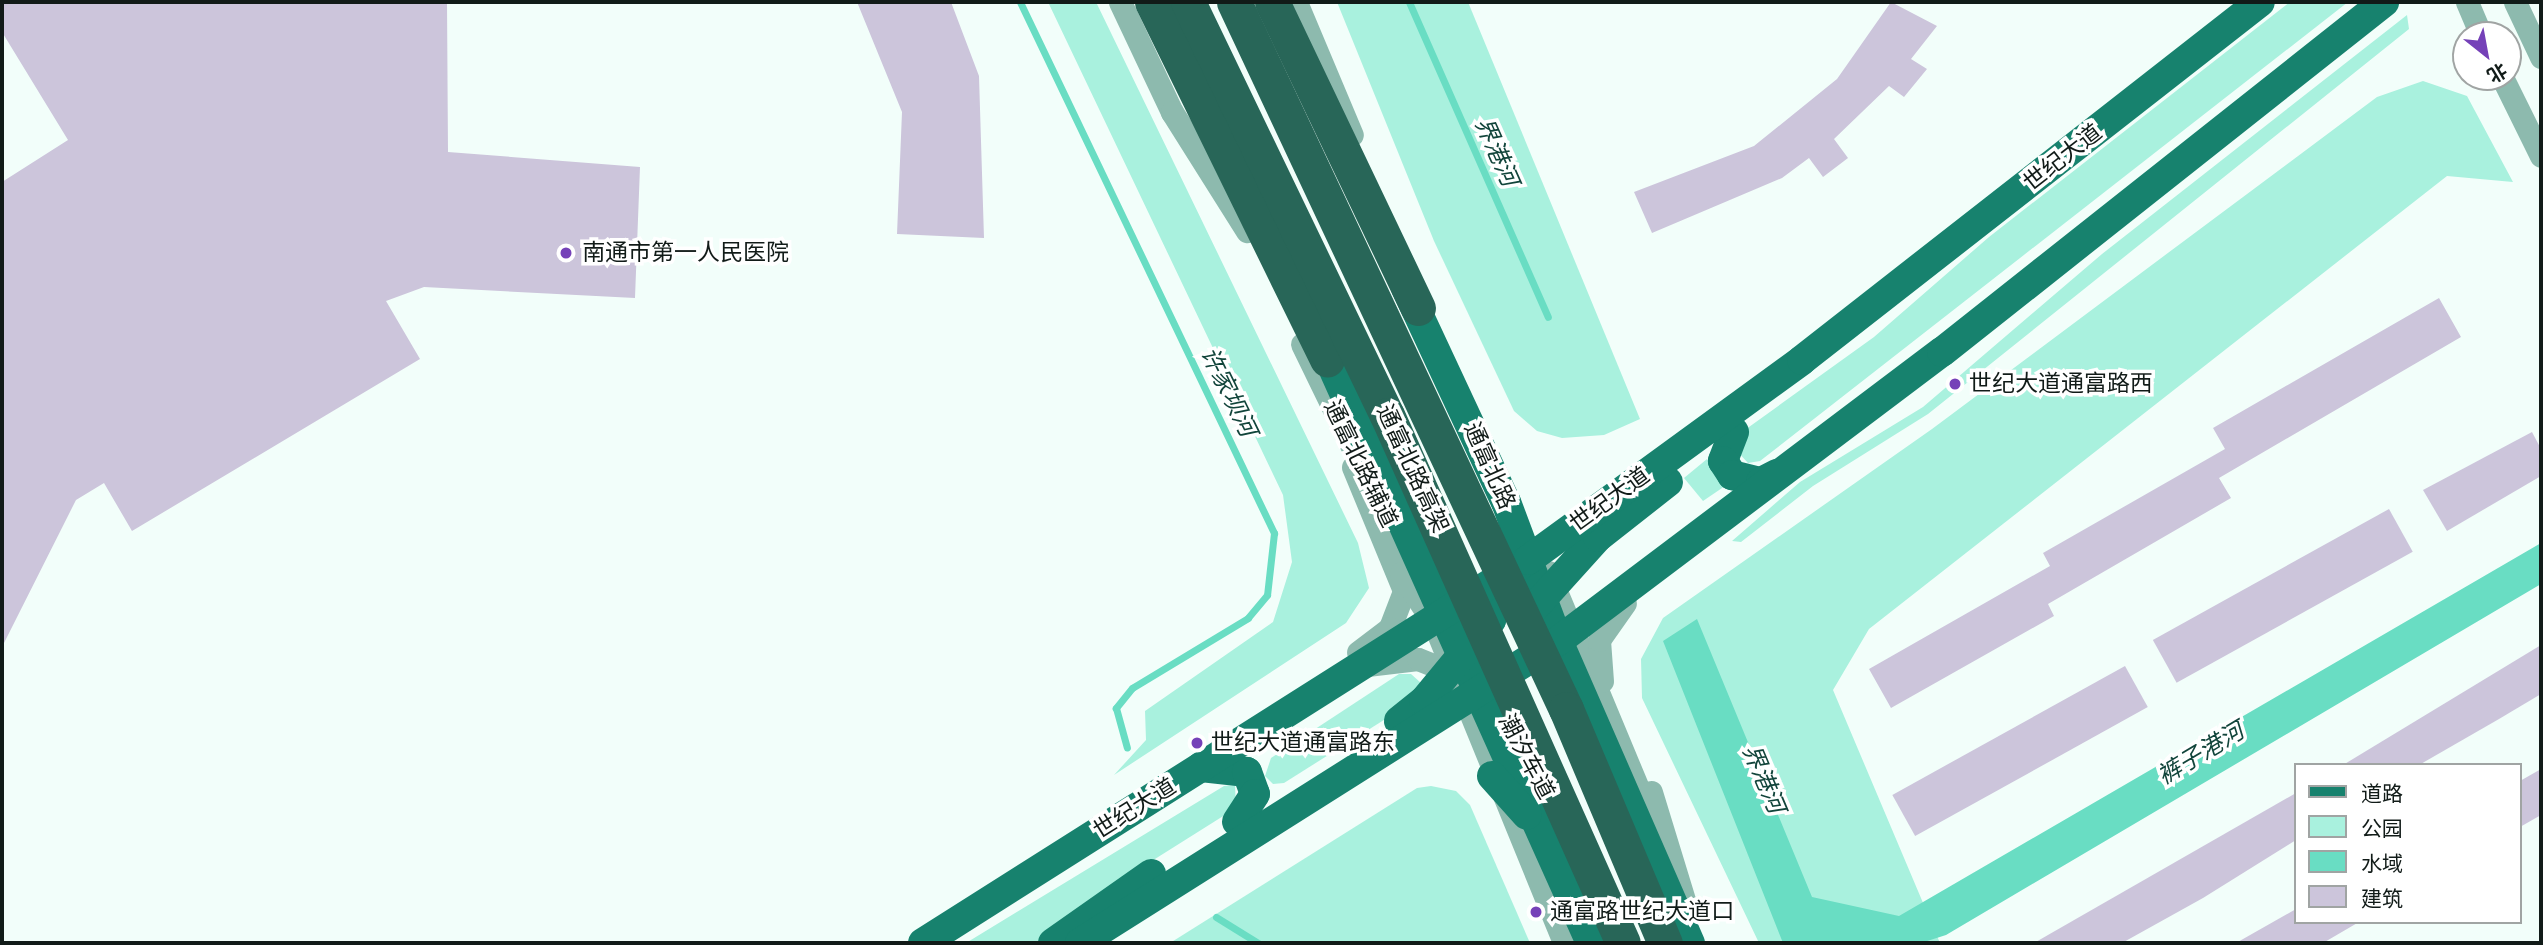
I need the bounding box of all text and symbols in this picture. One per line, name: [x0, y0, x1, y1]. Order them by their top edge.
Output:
north arrow: [2452, 21, 2522, 91]
text: 北: [2483, 58, 2511, 87]
water label: 界港河: [1468, 113, 1524, 191]
street label: 世纪大道: [2018, 119, 2108, 197]
place label: 南通市第一人民医院: [582, 239, 789, 267]
marker: 南通市第一人民医院: [556, 243, 576, 263]
water label: 许家坝河: [1194, 343, 1262, 441]
place label: 世纪大道通富路西: [1969, 370, 2153, 398]
marker: 世纪大道通富路西: [1947, 376, 1963, 392]
street label: 通富北路辅道: [1317, 396, 1403, 532]
street label: 通富北路高架: [1370, 401, 1454, 537]
street label: 通富北路: [1458, 418, 1520, 514]
street label: 世纪大道: [1565, 462, 1655, 538]
street label: 潮汐车道: [1492, 710, 1560, 804]
water label: 裤子港河: [2152, 717, 2250, 791]
place label: 世纪大道通富路东: [1211, 729, 1395, 757]
marker: 世纪大道通富路东: [1189, 735, 1205, 751]
water label: 界港河: [1736, 740, 1790, 818]
legend: [2294, 763, 2522, 924]
street label: 世纪大道: [1089, 773, 1181, 845]
text: 道路: [2361, 782, 2403, 806]
text: 公园: [2361, 817, 2403, 841]
text: 水域: [2361, 852, 2403, 876]
text: 建筑: [2361, 887, 2403, 911]
place label: 通富路世纪大道口: [1550, 898, 1734, 926]
marker: 通富路世纪大道口: [1528, 904, 1544, 920]

